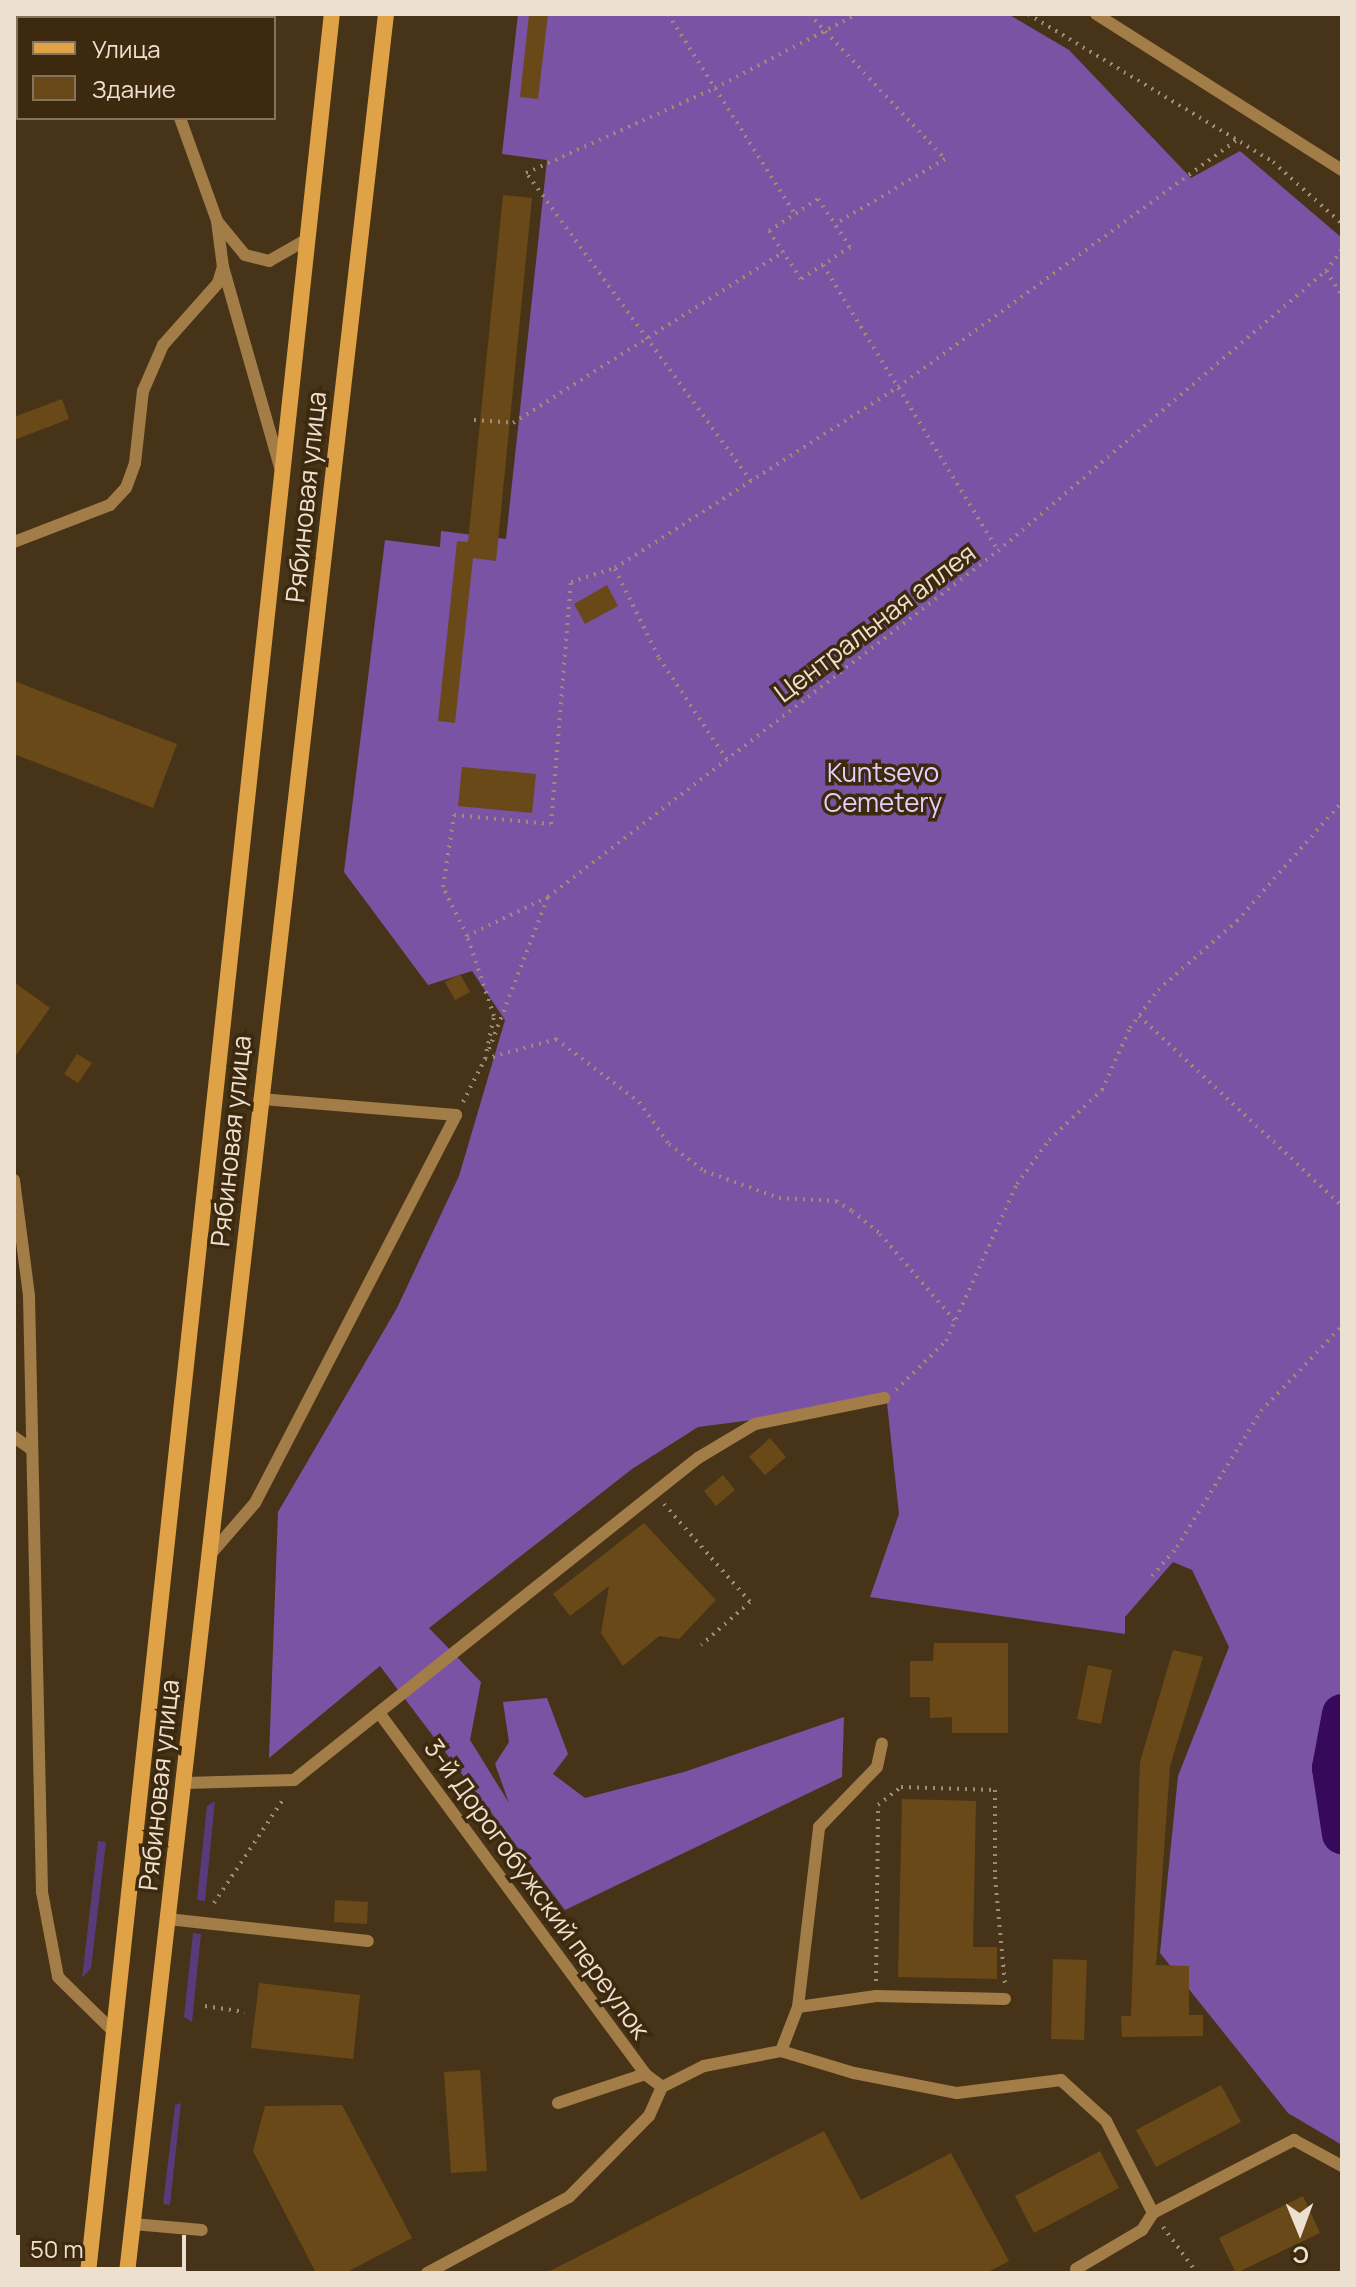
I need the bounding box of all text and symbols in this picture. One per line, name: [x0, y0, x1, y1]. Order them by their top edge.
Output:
legend: [16, 16, 276, 120]
text: Улица: [92, 32, 161, 65]
text: Здание: [92, 72, 176, 105]
street label: Рябиновая улица: [279, 390, 333, 604]
street label: Центральная аллея: [768, 537, 982, 709]
park label: Kuntsevo Cemetery: [824, 757, 942, 818]
street label: Рябиновая улица: [204, 1034, 258, 1248]
street label: Рябиновая улица: [132, 1678, 186, 1892]
street label: 3-й Дорогобужский переулок: [418, 1733, 656, 2045]
north arrow: [1260, 2191, 1340, 2271]
scale bar: [20, 2219, 190, 2269]
text: 50 m: [30, 2232, 84, 2265]
text: С: [1292, 2240, 1309, 2270]

